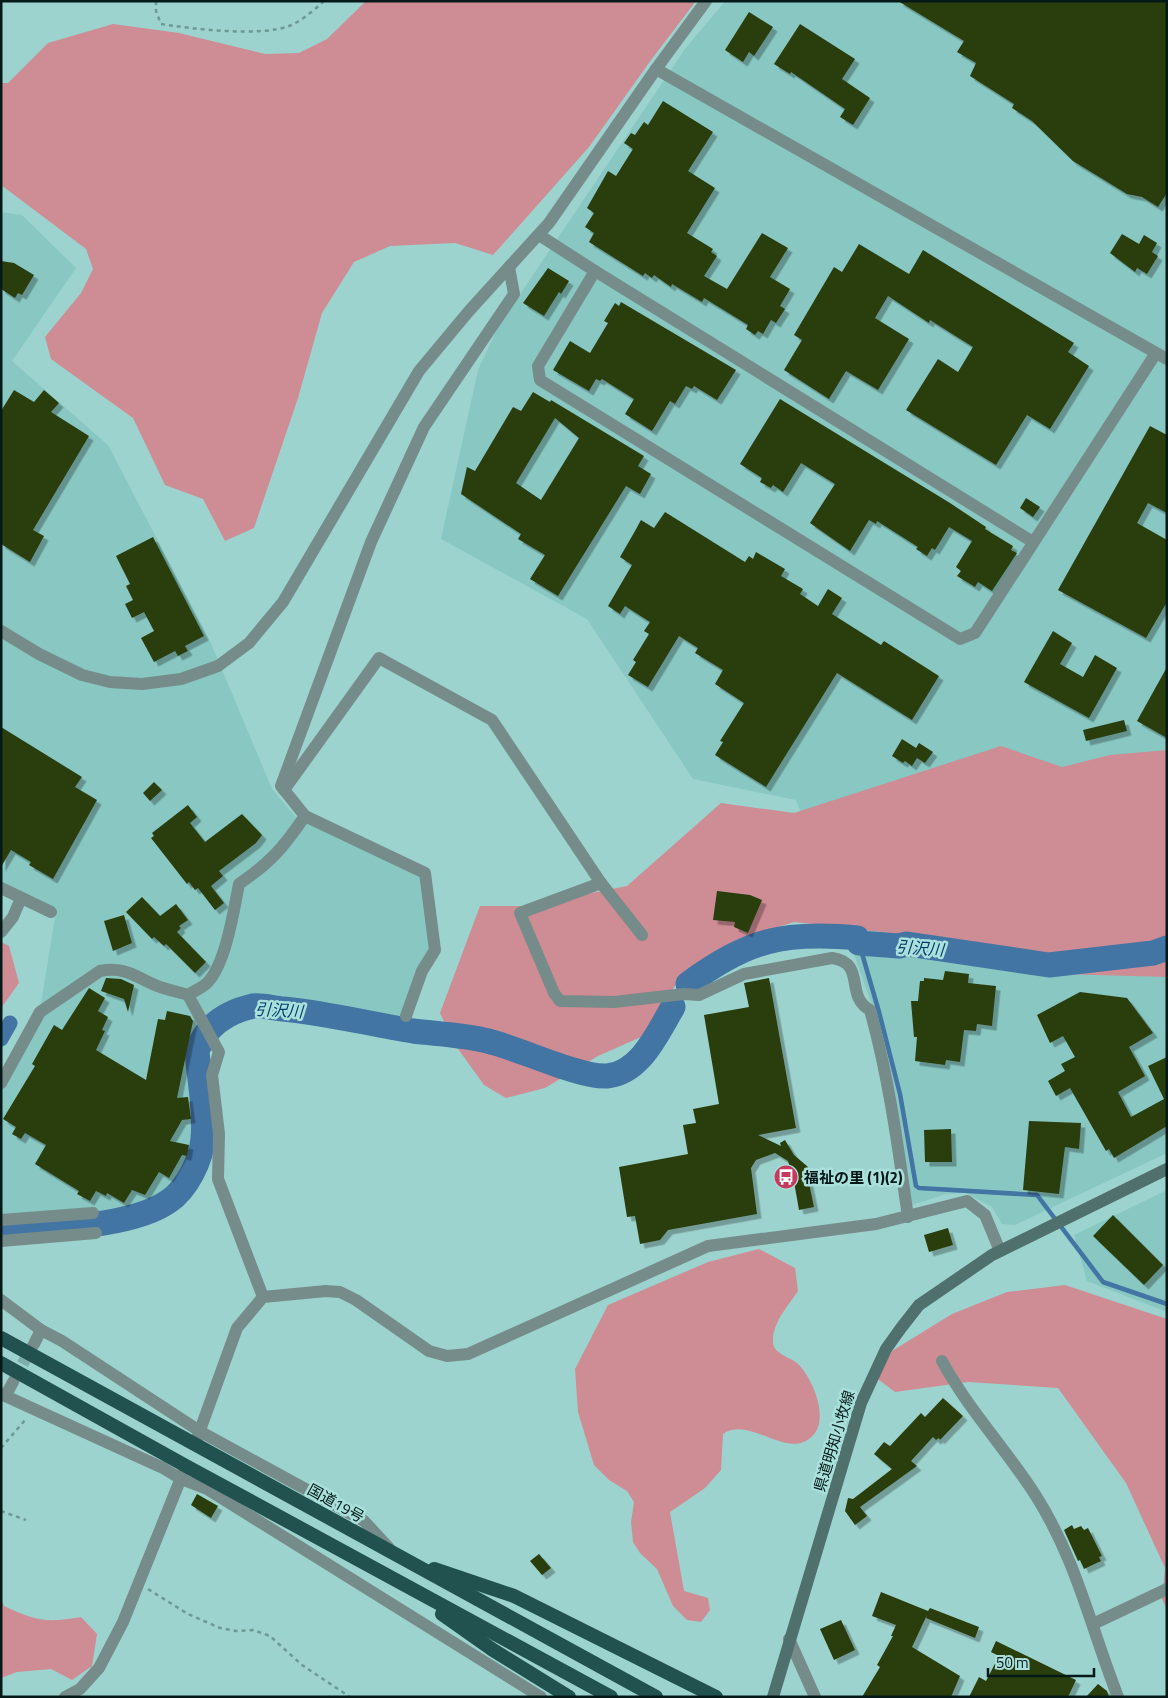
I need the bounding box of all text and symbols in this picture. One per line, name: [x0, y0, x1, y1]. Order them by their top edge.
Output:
water label: 引沢川: [895, 934, 947, 962]
water label: 引沢川: [254, 997, 306, 1023]
bus stop icon: 福祉の里 (1)(2): [773, 1164, 799, 1190]
place label: 福祉の里 (1)(2): [803, 1166, 903, 1189]
street label: 県道明知小牧線: [808, 1387, 860, 1495]
street label: 国道19号: [303, 1478, 369, 1528]
scale bar: [988, 1646, 1094, 1678]
text: 50 m: [996, 1651, 1029, 1674]

